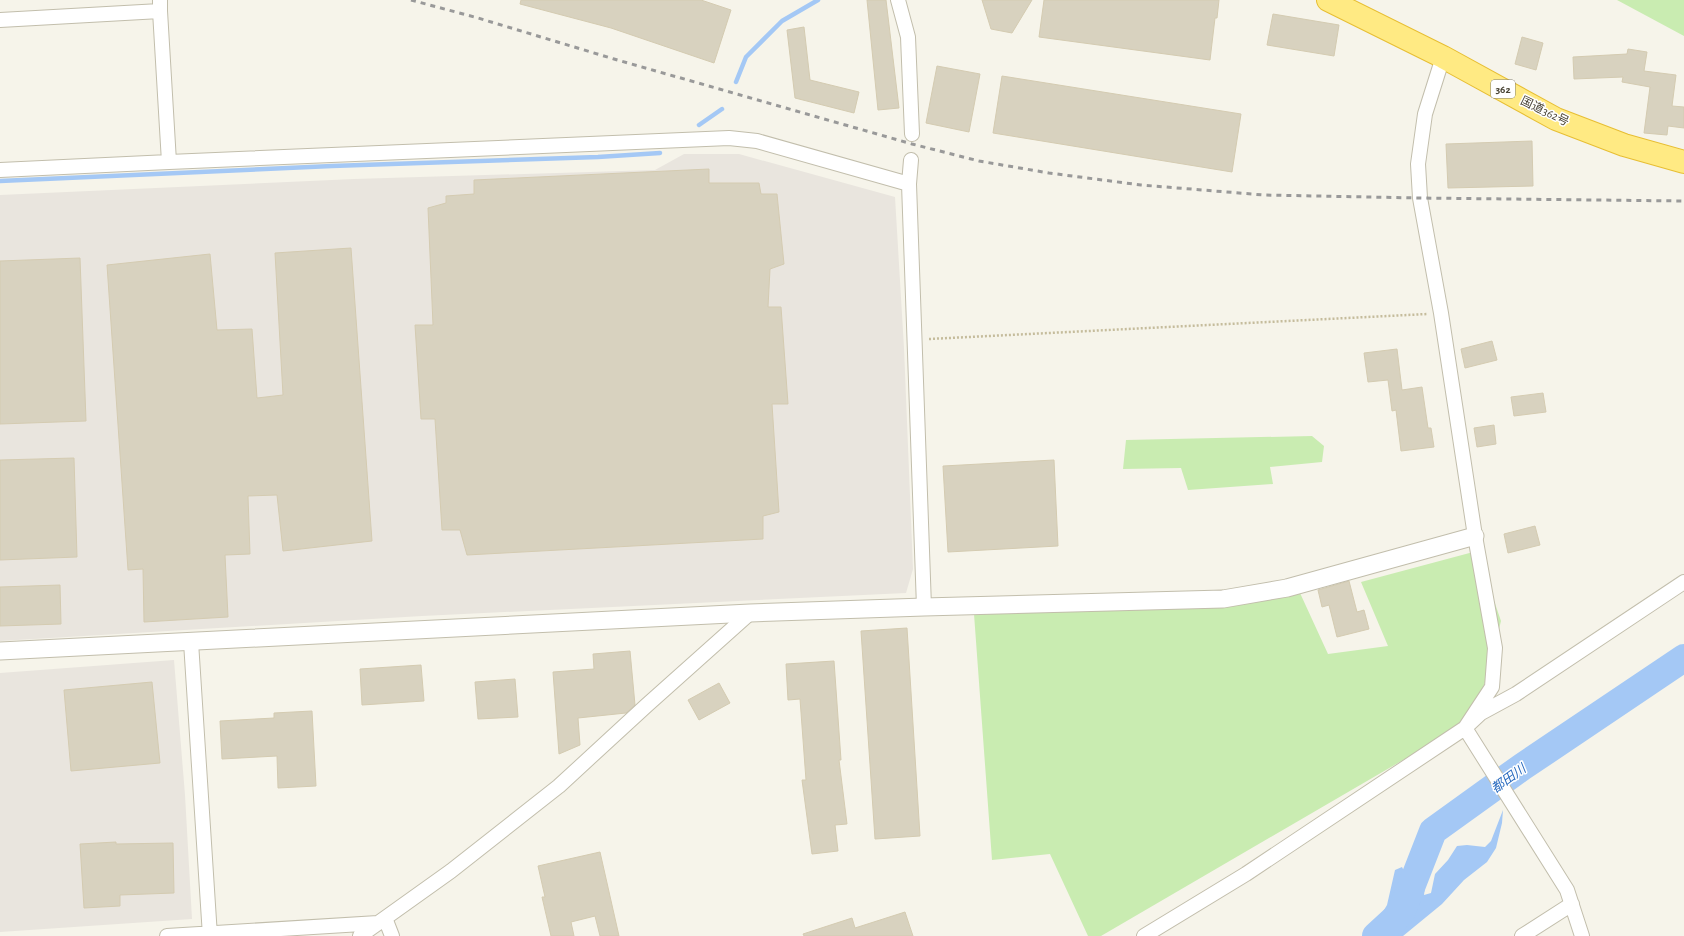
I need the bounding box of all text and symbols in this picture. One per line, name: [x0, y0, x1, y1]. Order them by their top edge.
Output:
road number: 362: [1491, 80, 1515, 98]
street label: 国道362号: [1519, 93, 1571, 128]
water label: 都田川: [1489, 761, 1530, 796]

